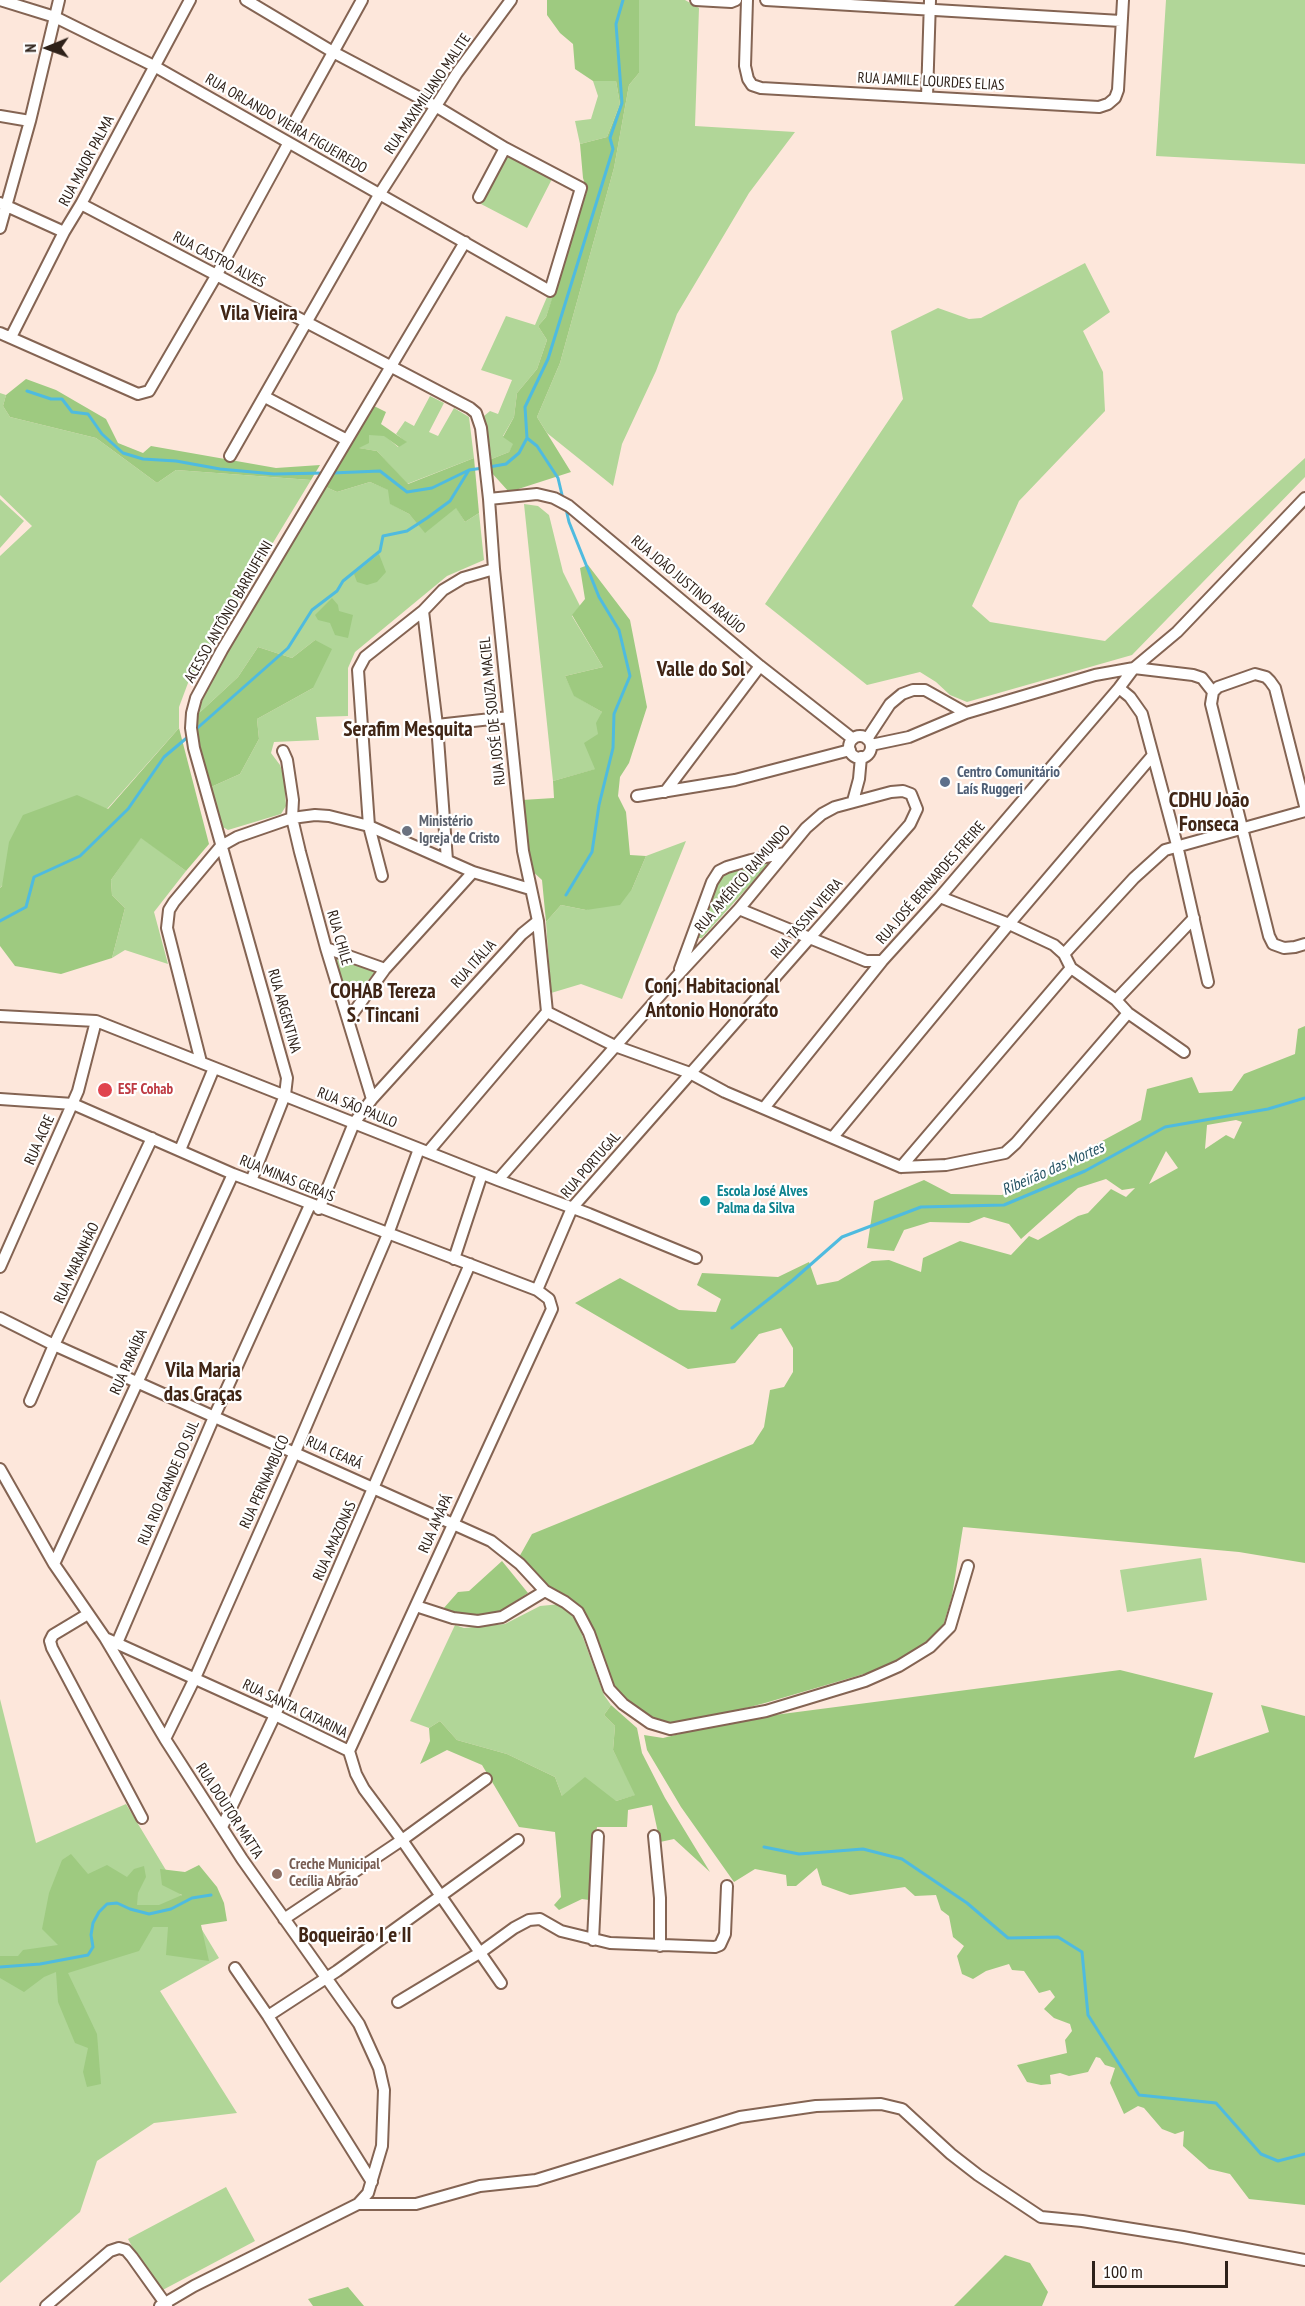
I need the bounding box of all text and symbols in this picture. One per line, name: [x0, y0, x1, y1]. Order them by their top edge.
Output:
north arrow: [18, 18, 78, 78]
street label: RUA MAXIMILIANO MALITE: [381, 30, 475, 158]
text: N: [20, 44, 40, 53]
street label: RUA JAMILE LOURDES ELIAS: [857, 69, 1005, 95]
street label: RUA ORLANDO VIEIRA FIGUEIREDO: [202, 70, 370, 178]
street label: RUA MAJOR PALMA: [56, 113, 118, 209]
street label: RUA CASTRO ALVES: [170, 228, 268, 292]
district label: Vila Vieira: [220, 301, 298, 327]
street label: RUA JOÃO JUSTINO ARAÚJO: [627, 532, 749, 638]
street label: ACESSO ANTÔNIO BARRUFFINI: [181, 538, 277, 686]
street label: RUA JOSÉ DE SOUZA MACIEL: [476, 636, 510, 786]
district label: Valle do Sol: [657, 657, 745, 683]
district label: Serafim Mesquita: [343, 717, 473, 743]
place label: Centro Comunitário Laís Ruggeri: [957, 764, 1060, 799]
marker: Centro Comunitário Laís Ruggeri: [938, 775, 952, 789]
district label: CDHU João Fonseca: [1169, 788, 1249, 838]
place label: Ministério Igreja de Cristo: [419, 813, 500, 848]
street label: RUA JOSÉ BERNARDES FREIRE: [873, 818, 989, 948]
street label: RUA AMÉRICO RAIMUNDO: [692, 822, 794, 936]
marker: Ministério Igreja de Cristo: [400, 824, 414, 838]
street label: RUA TASSIN VIEIRA: [767, 875, 847, 963]
street label: RUA CHILE: [323, 908, 355, 968]
street label: RUA ITÁLIA: [448, 936, 500, 992]
street label: RUA ARGENTINA: [263, 967, 305, 1055]
district label: Conj. Habitacional Antonio Honorato: [645, 974, 779, 1024]
district label: COHAB Tereza S. Tincani: [330, 979, 436, 1029]
marker: ESF Cohab: [96, 1081, 114, 1099]
place label: ESF Cohab: [118, 1081, 173, 1099]
street label: RUA SÃO PAULO: [315, 1084, 399, 1132]
street label: RUA ACRE: [21, 1112, 59, 1168]
street label: RUA PORTUGAL: [557, 1128, 625, 1202]
water label: Ribeirão das Mortes: [999, 1138, 1107, 1200]
street label: RUA MINAS GERAIS: [237, 1152, 337, 1206]
place label: Escola José Alves Palma da Silva: [717, 1183, 808, 1218]
marker: Escola José Alves Palma da Silva: [698, 1194, 712, 1208]
street label: RUA MARANHÃO: [50, 1220, 104, 1306]
street label: RUA PARAÍBA: [107, 1326, 151, 1398]
district label: Vila Maria das Graças: [164, 1358, 242, 1408]
street label: RUA RIO GRANDE DO SUL: [135, 1418, 203, 1548]
street label: RUA PERNAMBUCO: [236, 1433, 294, 1531]
street label: RUA CEARÁ: [303, 1433, 365, 1473]
street label: RUA AMAPÁ: [415, 1492, 457, 1556]
street label: RUA AMAZONAS: [309, 1499, 361, 1583]
street label: RUA SANTA CATARINA: [240, 1676, 350, 1742]
street label: RUA DOUTOR MATTA: [192, 1760, 266, 1862]
place label: Creche Municipal Cecília Abrão: [289, 1856, 380, 1891]
marker: Creche Municipal Cecília Abrão: [270, 1867, 284, 1881]
district label: Boqueirão I e II: [298, 1923, 412, 1949]
scale bar: [1095, 2249, 1232, 2287]
text: 100 m: [1103, 2260, 1143, 2283]

